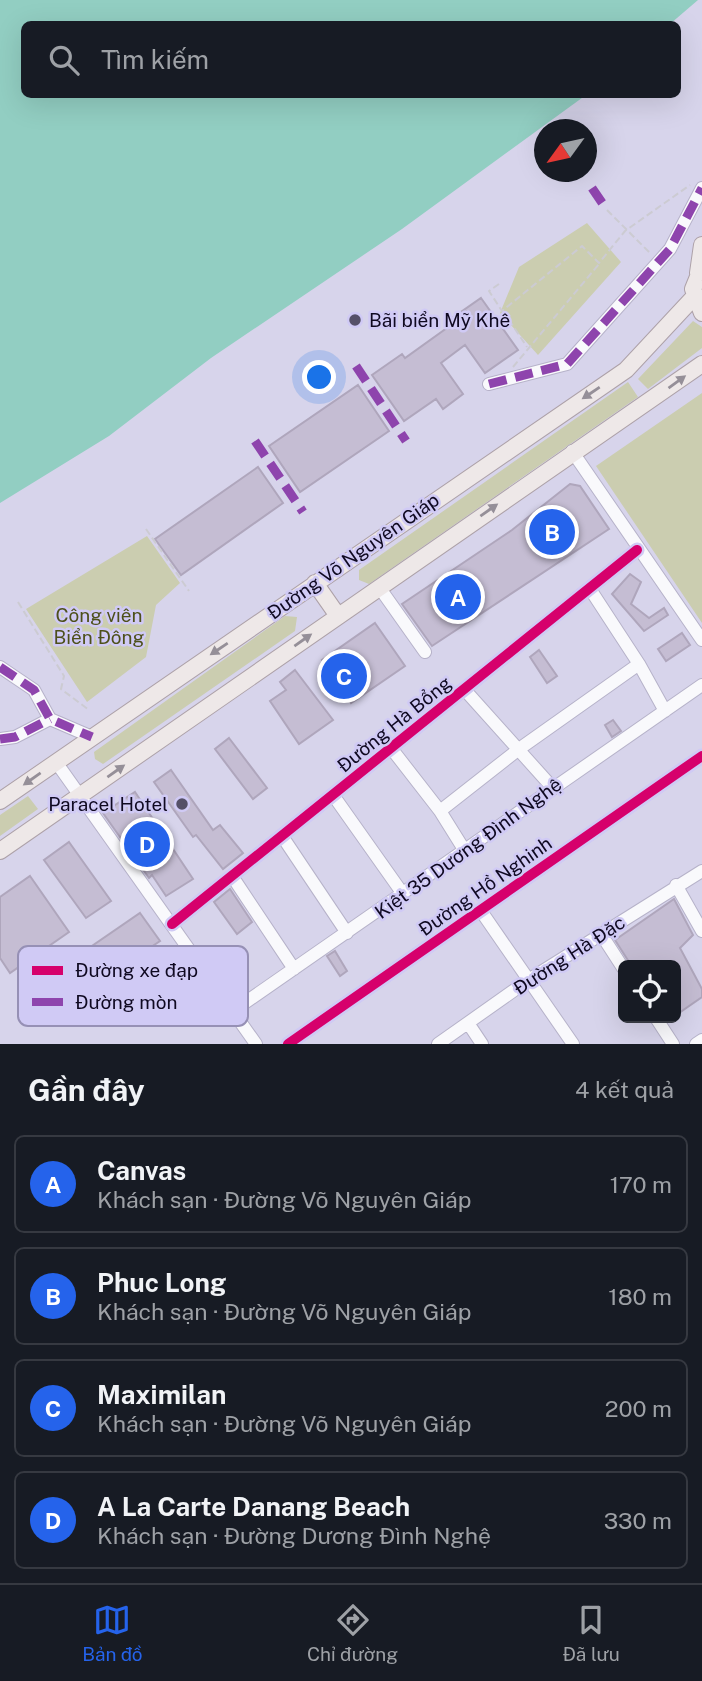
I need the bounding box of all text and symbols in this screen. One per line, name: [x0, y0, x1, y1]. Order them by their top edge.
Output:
search box: [21, 21, 681, 98]
icon: search: [45, 41, 83, 79]
text: Tìm kiếm: [101, 44, 209, 75]
north arrow: [534, 119, 597, 182]
place label: Bãi biển Mỹ Khê: [369, 309, 510, 331]
marker: Bãi biển Mỹ Khê: [347, 312, 363, 328]
your location: [302, 360, 336, 394]
one-way arrow: [668, 375, 687, 389]
one-way arrow: [582, 386, 600, 400]
street label: Đường Võ Nguyên Giáp: [263, 488, 443, 624]
one-way arrow: [480, 503, 498, 517]
pin: B: [529, 506, 575, 558]
pin: A: [435, 571, 481, 623]
park label: Công viên Biển Đông: [54, 604, 145, 648]
one-way arrow: [294, 633, 312, 647]
one-way arrow: [210, 642, 228, 656]
pin: C: [321, 650, 367, 702]
street label: Đường Hà Bổng: [333, 671, 456, 777]
one-way arrow: [107, 765, 126, 778]
one-way arrow: [23, 772, 41, 786]
street label: Kiệt 35 Dương Đình Nghệ: [370, 773, 566, 923]
place label: Paracel Hotel: [48, 793, 168, 815]
marker: Paracel Hotel: [174, 796, 190, 812]
pin: D: [124, 818, 170, 870]
street label: Đường Hồ Nghinh: [414, 832, 556, 940]
street label: Đường Hà Đặc: [509, 911, 629, 999]
legend: [18, 946, 248, 1026]
text: Đường xe đạp: [75, 959, 198, 981]
map controls: [618, 960, 681, 1023]
button: locate: [618, 960, 681, 1023]
text: Đường mòn: [75, 991, 177, 1013]
text: Gần đây: [28, 1072, 145, 1108]
text: 4 kết quả: [575, 1076, 674, 1103]
text: Canvas: [97, 1155, 186, 1186]
text: A: [45, 1171, 61, 1198]
text: 170 m: [610, 1171, 672, 1198]
text: Khách sạn · Đường Võ Nguyên Giáp: [97, 1186, 471, 1213]
text: Phuc Long: [97, 1267, 226, 1298]
text: B: [45, 1283, 61, 1310]
text: 180 m: [608, 1283, 672, 1310]
text: Khách sạn · Đường Võ Nguyên Giáp: [97, 1298, 471, 1325]
text: Maximilan: [97, 1379, 227, 1410]
text: C: [45, 1395, 61, 1422]
text: 200 m: [605, 1395, 672, 1422]
text: Khách sạn · Đường Võ Nguyên Giáp: [97, 1410, 471, 1437]
text: A La Carte Danang Beach: [97, 1491, 410, 1522]
text: D: [45, 1507, 61, 1534]
text: 330 m: [604, 1507, 672, 1534]
text: Khách sạn · Đường Dương Đình Nghệ: [97, 1522, 491, 1549]
tab: Bản đồ: [82, 1601, 143, 1665]
tab: Chỉ đường: [307, 1601, 398, 1665]
tab: Đã lưu: [562, 1601, 620, 1665]

